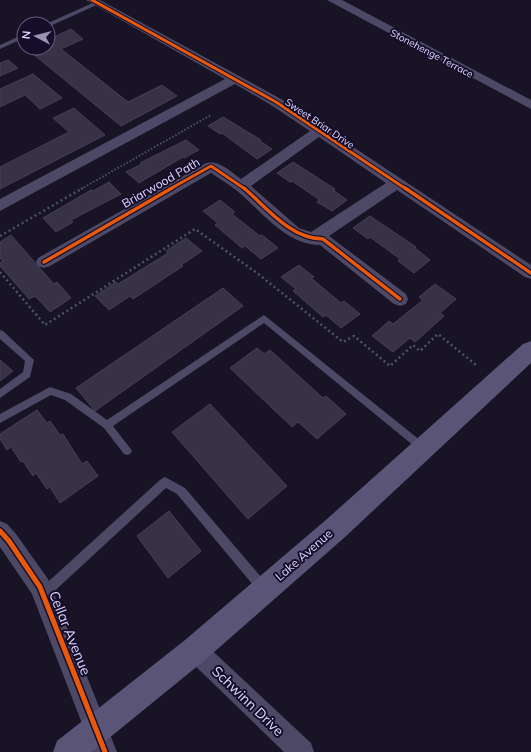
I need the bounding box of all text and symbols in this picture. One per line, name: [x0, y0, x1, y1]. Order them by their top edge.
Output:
north arrow: [16, 16, 56, 56]
street label: Stonehenge Terrace: [388, 26, 475, 81]
text: N: [19, 30, 34, 40]
street label: Sweet Briar Drive: [283, 95, 357, 151]
street label: Briarwood Path: [119, 154, 202, 211]
street label: Lake Avenue: [272, 526, 335, 584]
street label: Cellar Avenue: [45, 588, 95, 678]
street label: Schwinn Drive: [208, 662, 288, 740]

